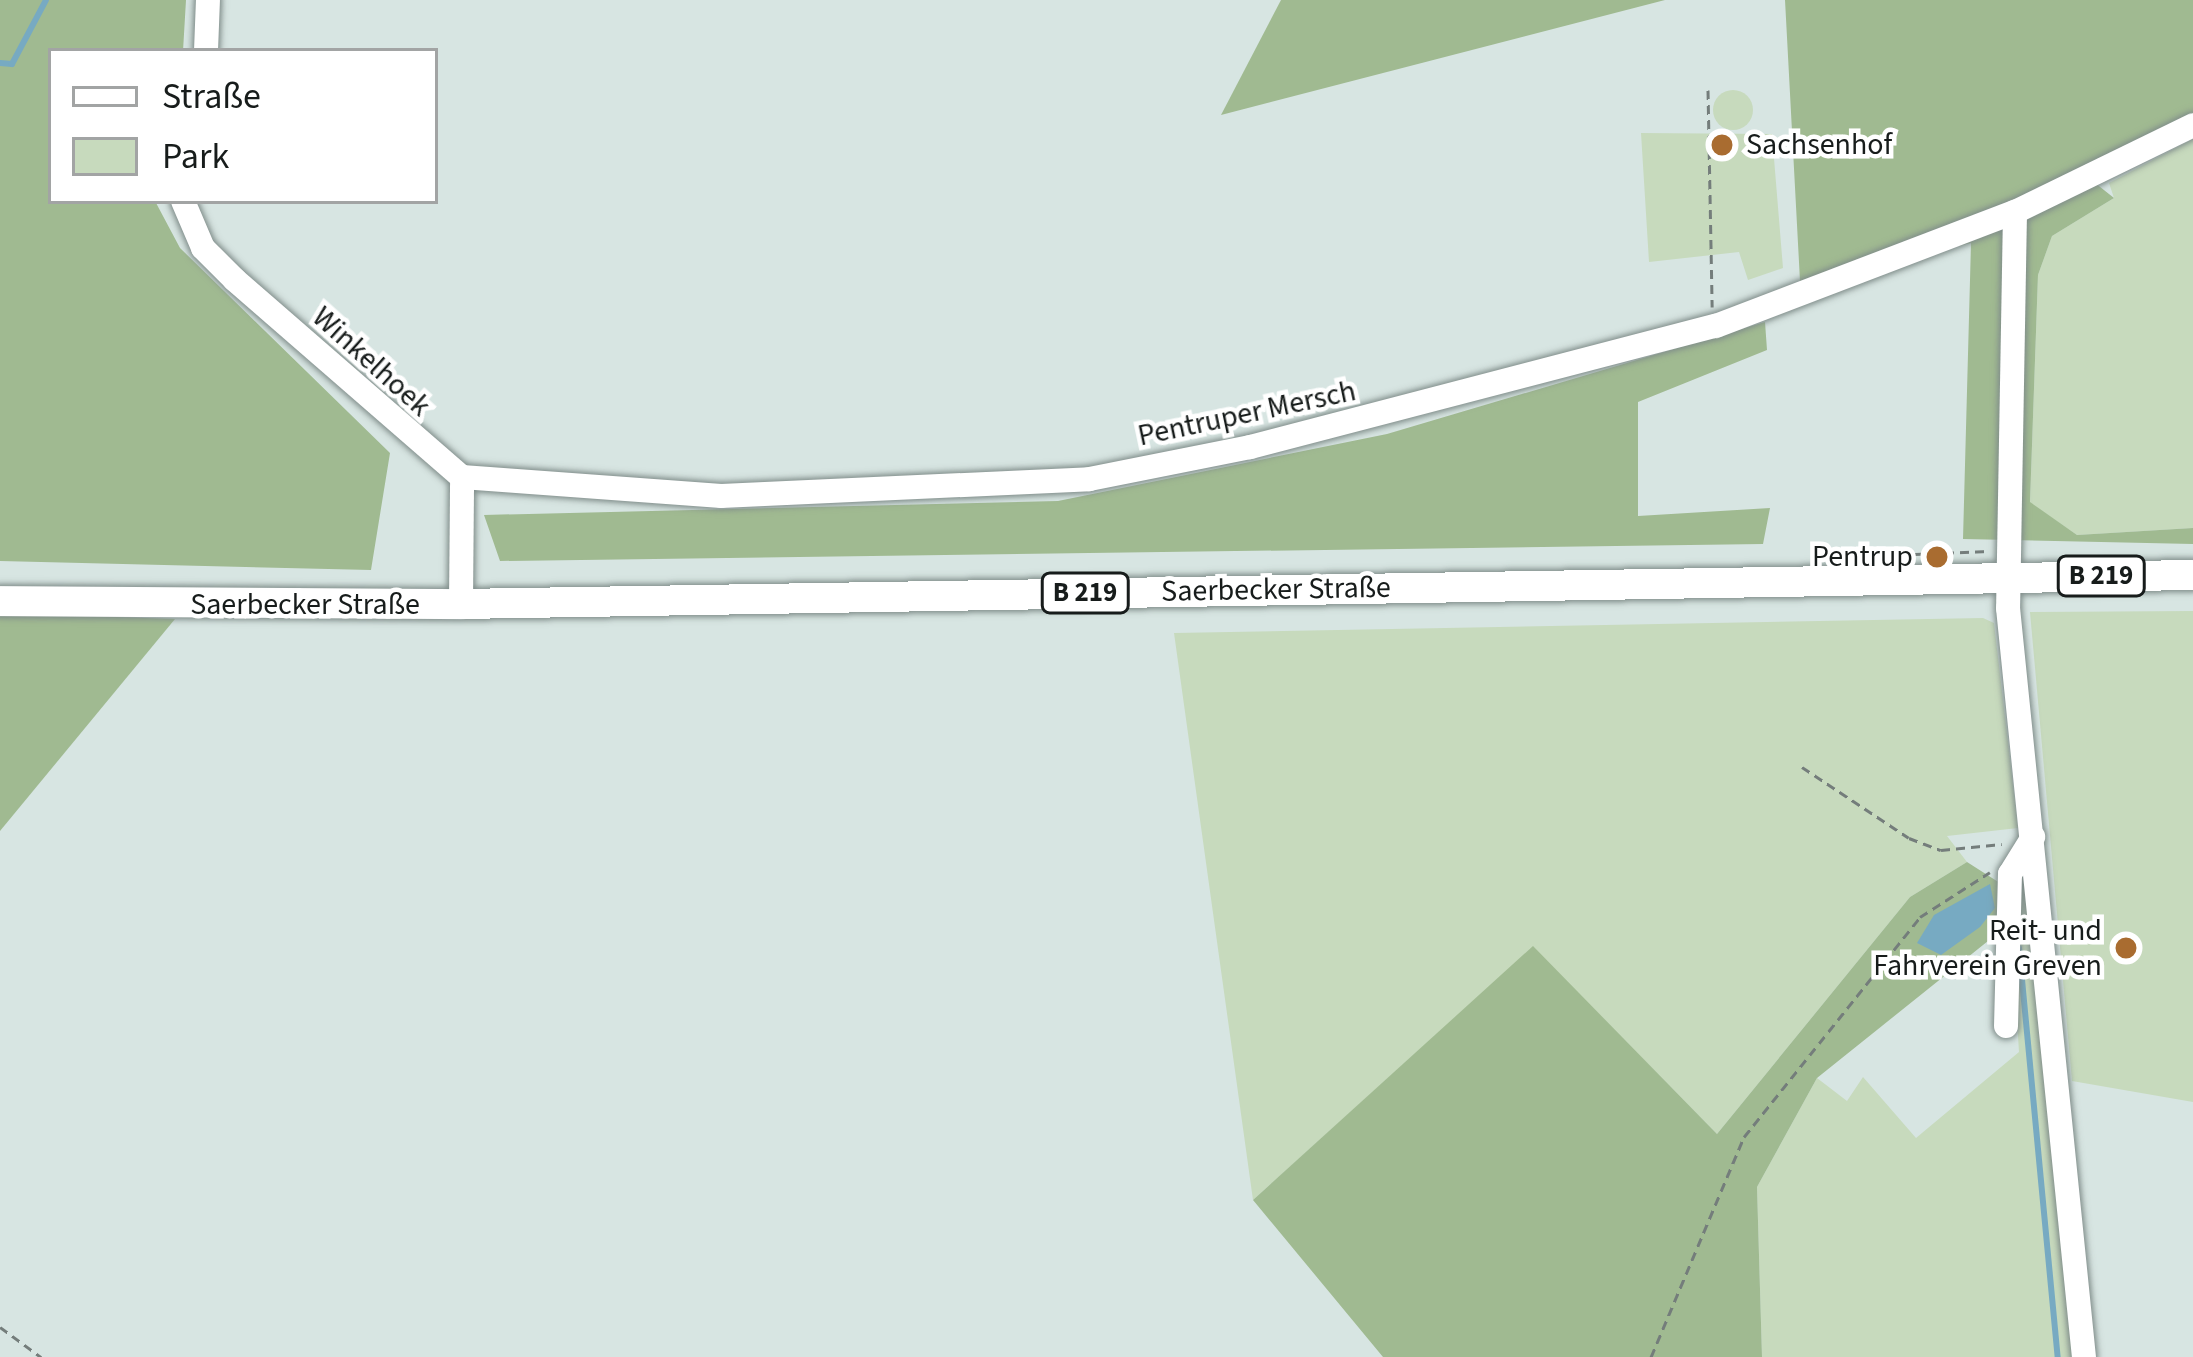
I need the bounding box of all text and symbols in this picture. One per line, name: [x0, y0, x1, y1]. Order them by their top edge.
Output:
legend: [48, 48, 438, 204]
text: Straße: [162, 71, 261, 122]
place label: Sachsenhof: [1746, 127, 1892, 163]
text: Park: [162, 131, 229, 182]
marker: Sachsenhof: [1709, 132, 1735, 158]
street label: Winkelhoek: [305, 300, 437, 424]
street label: Pentruper Mersch: [1135, 373, 1359, 455]
place label: Pentrup: [1812, 539, 1913, 575]
marker: Pentrup: [1924, 544, 1950, 570]
road number: B 219: [2056, 555, 2146, 597]
street label: Saerbecker Straße: [1161, 570, 1391, 610]
road number: B 219: [1040, 572, 1130, 614]
street label: Saerbecker Straße: [190, 587, 420, 623]
place label: Reit- und Fahrverein Greven: [1873, 913, 2102, 984]
marker: Reit- und Fahrverein Greven: [2113, 935, 2139, 961]

